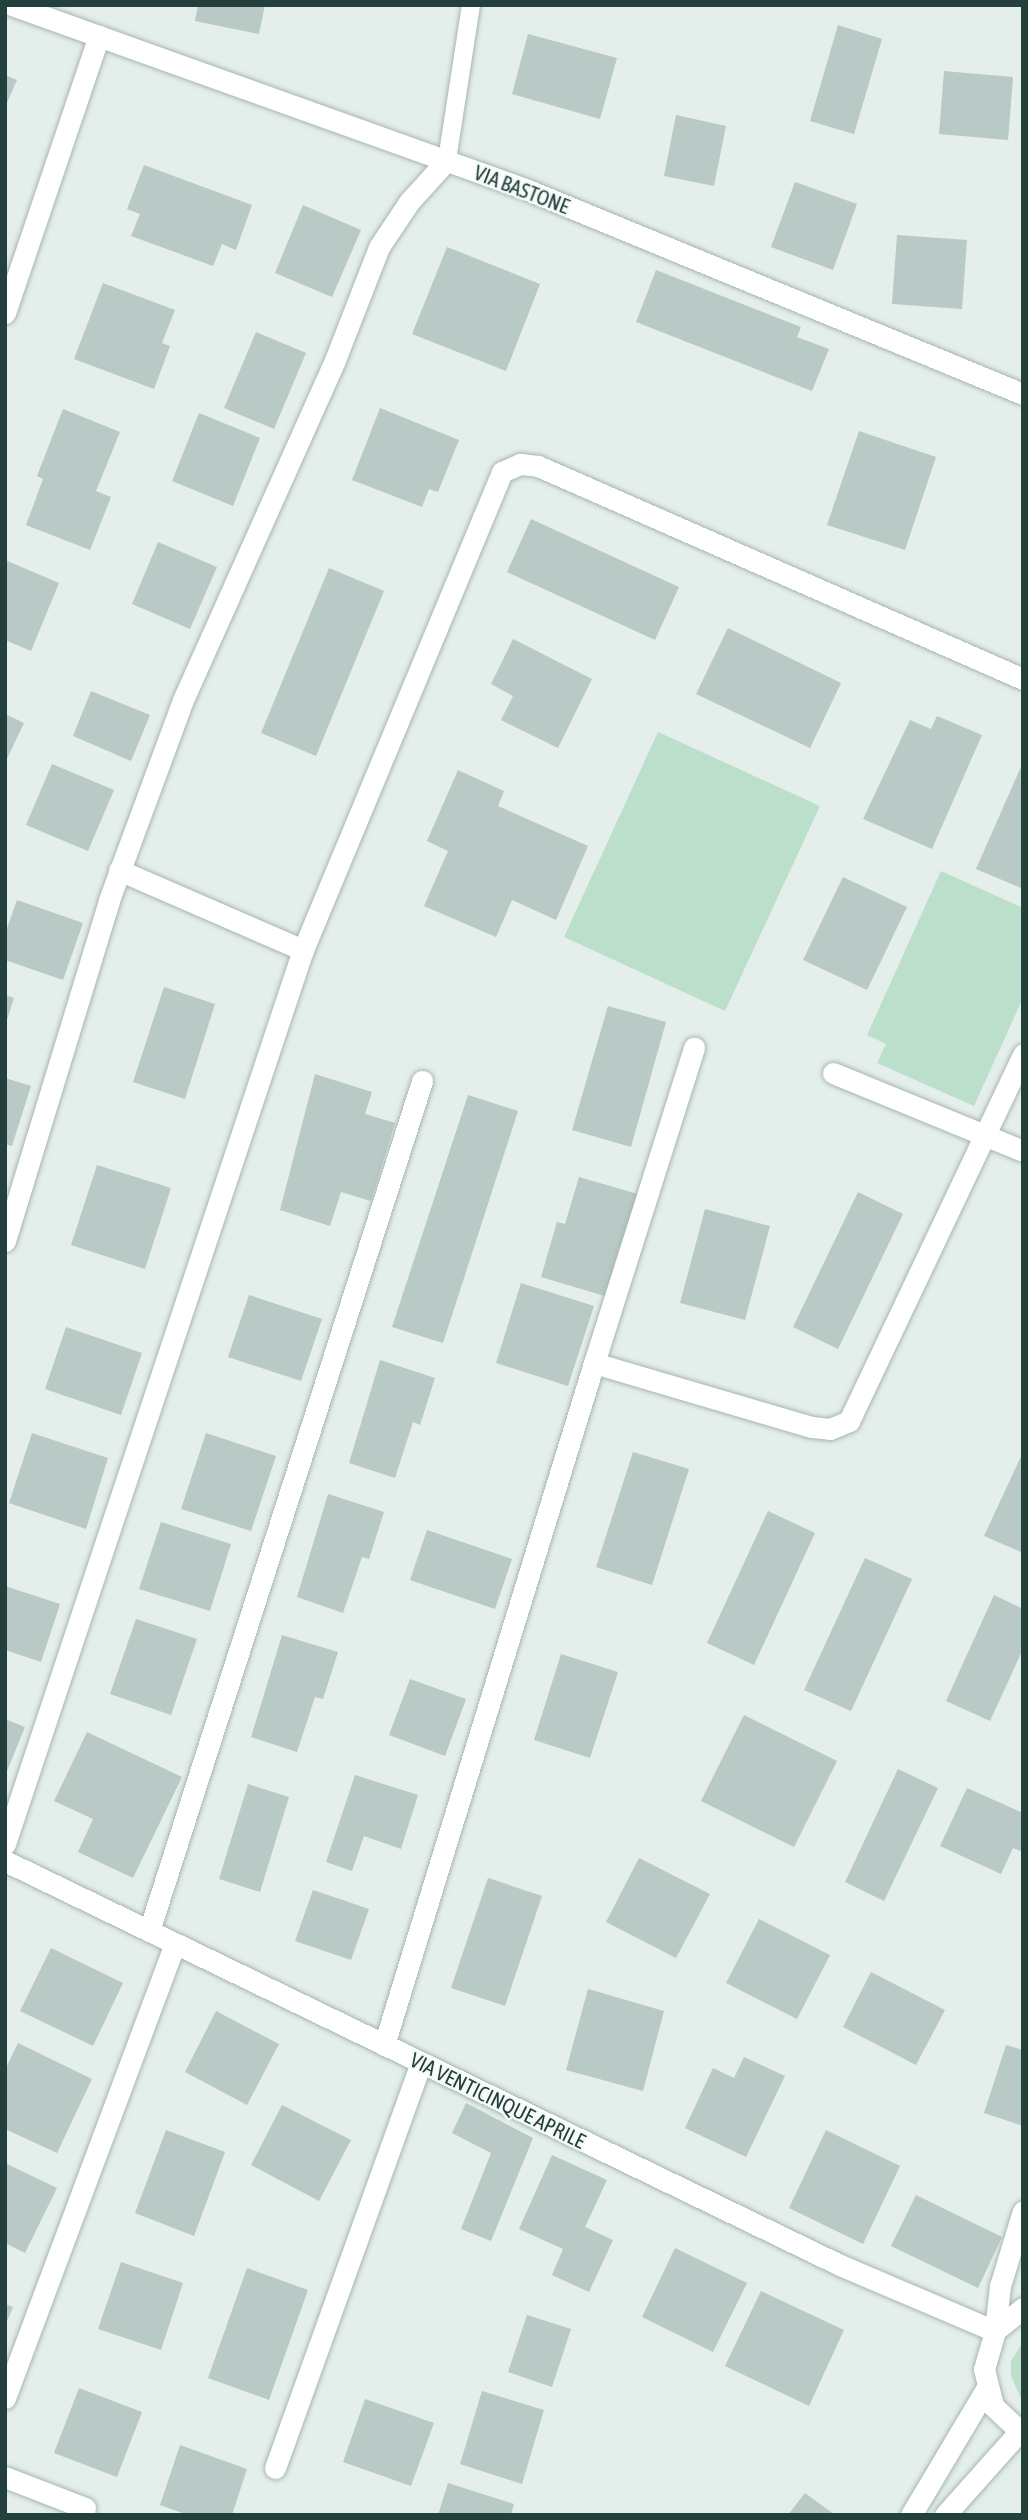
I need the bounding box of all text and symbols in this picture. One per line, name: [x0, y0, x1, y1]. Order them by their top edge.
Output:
street label: VIA BASTONE: [471, 159, 573, 219]
street label: VIA VENTICINQUE APRILE: [406, 2047, 590, 2153]

